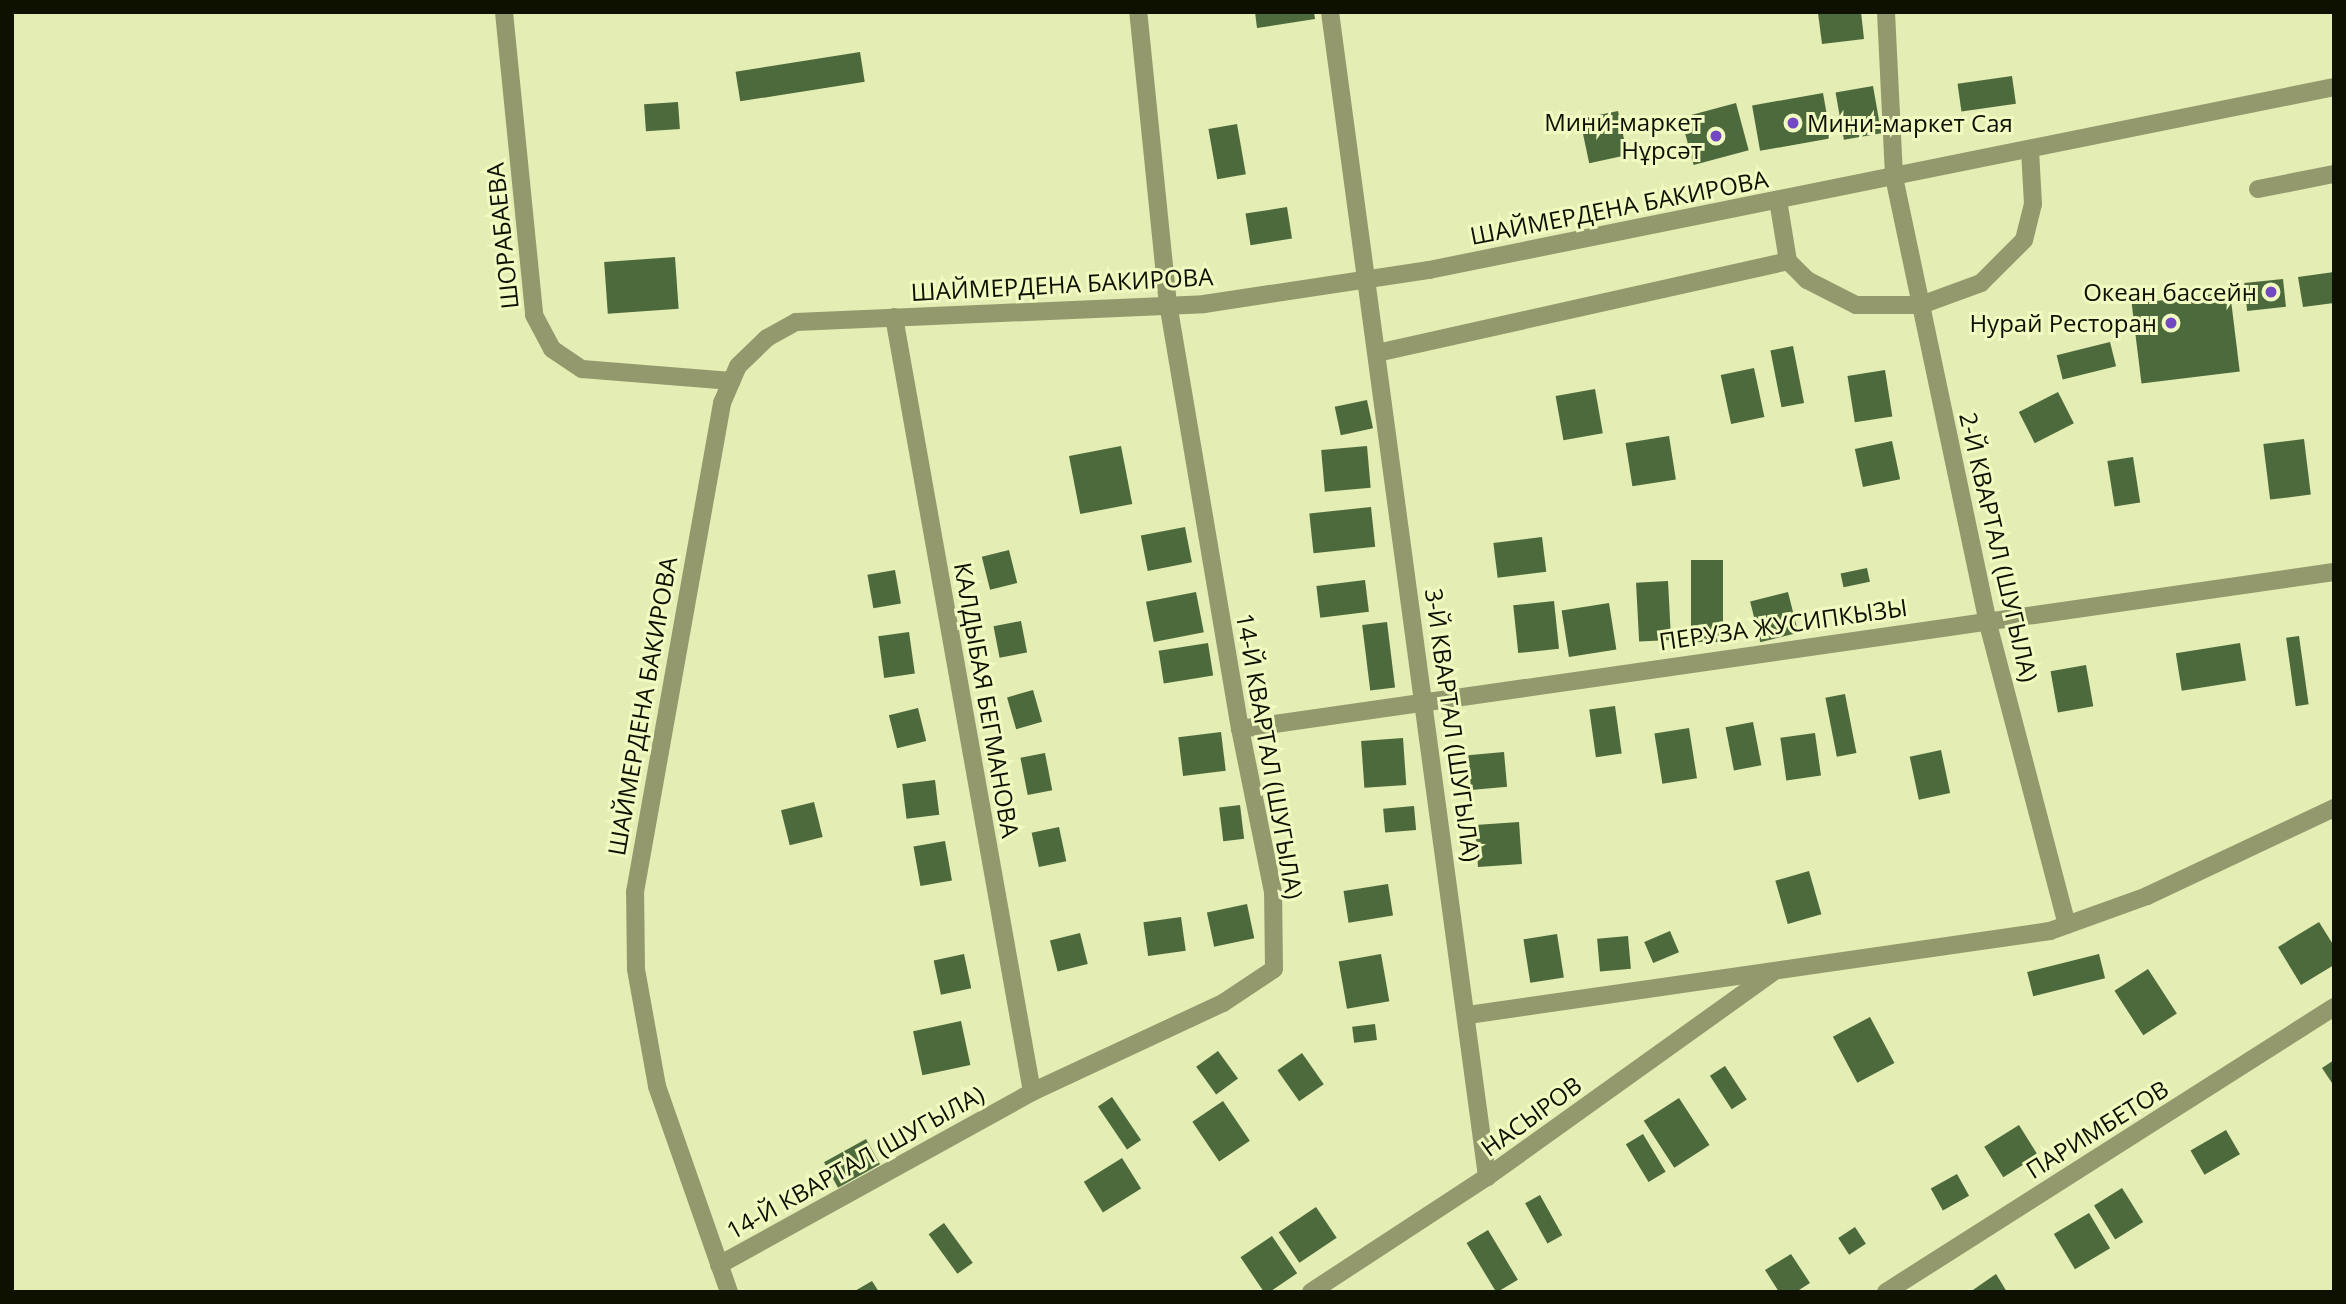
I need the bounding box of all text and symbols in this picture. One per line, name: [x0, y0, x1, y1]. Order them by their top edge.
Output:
place label: Мини-маркет Нұрсәт: [1544, 108, 1702, 164]
place label: Мини-маркет Сая: [1807, 109, 2013, 137]
marker: Мини-маркет Сая: [1785, 115, 1801, 131]
marker: Мини-маркет Нұрсәт: [1708, 128, 1724, 144]
street label: ШОРАБАЕВА: [480, 161, 524, 311]
street label: ШАЙМЕРДЕНА БАКИРОВА: [1468, 164, 1770, 250]
street label: ШАЙМЕРДЕНА БАКИРОВА: [910, 262, 1214, 306]
place label: Океан бассейн: [2083, 278, 2257, 306]
marker: Океан бассейн: [2263, 284, 2279, 300]
place label: Нурай Ресторан: [1969, 309, 2157, 337]
marker: Нурай Ресторан: [2163, 315, 2179, 331]
street label: 2-Й КВАРТАЛ (ШУГЫЛА): [1954, 409, 2044, 685]
street label: ШАЙМЕРДЕНА БАКИРОВА: [602, 554, 682, 858]
street label: КАЛДЫБАЯ БЕГМАНОВА: [949, 560, 1025, 840]
street label: 3-Й КВАРТАЛ (ШУГЫЛА): [1420, 586, 1486, 864]
street label: ПЕРУЗА ЖУСИПКЫЗЫ: [1657, 592, 1909, 656]
street label: 14-Й КВАРТАЛ (ШУГЫЛА): [1231, 611, 1309, 901]
street label: НАСЫРОВ: [1475, 1070, 1587, 1162]
street label: ПАРИМБЕТОВ: [2021, 1074, 2173, 1184]
street label: 14-Й КВАРТАЛ (ШУГЫЛА): [721, 1079, 989, 1245]

